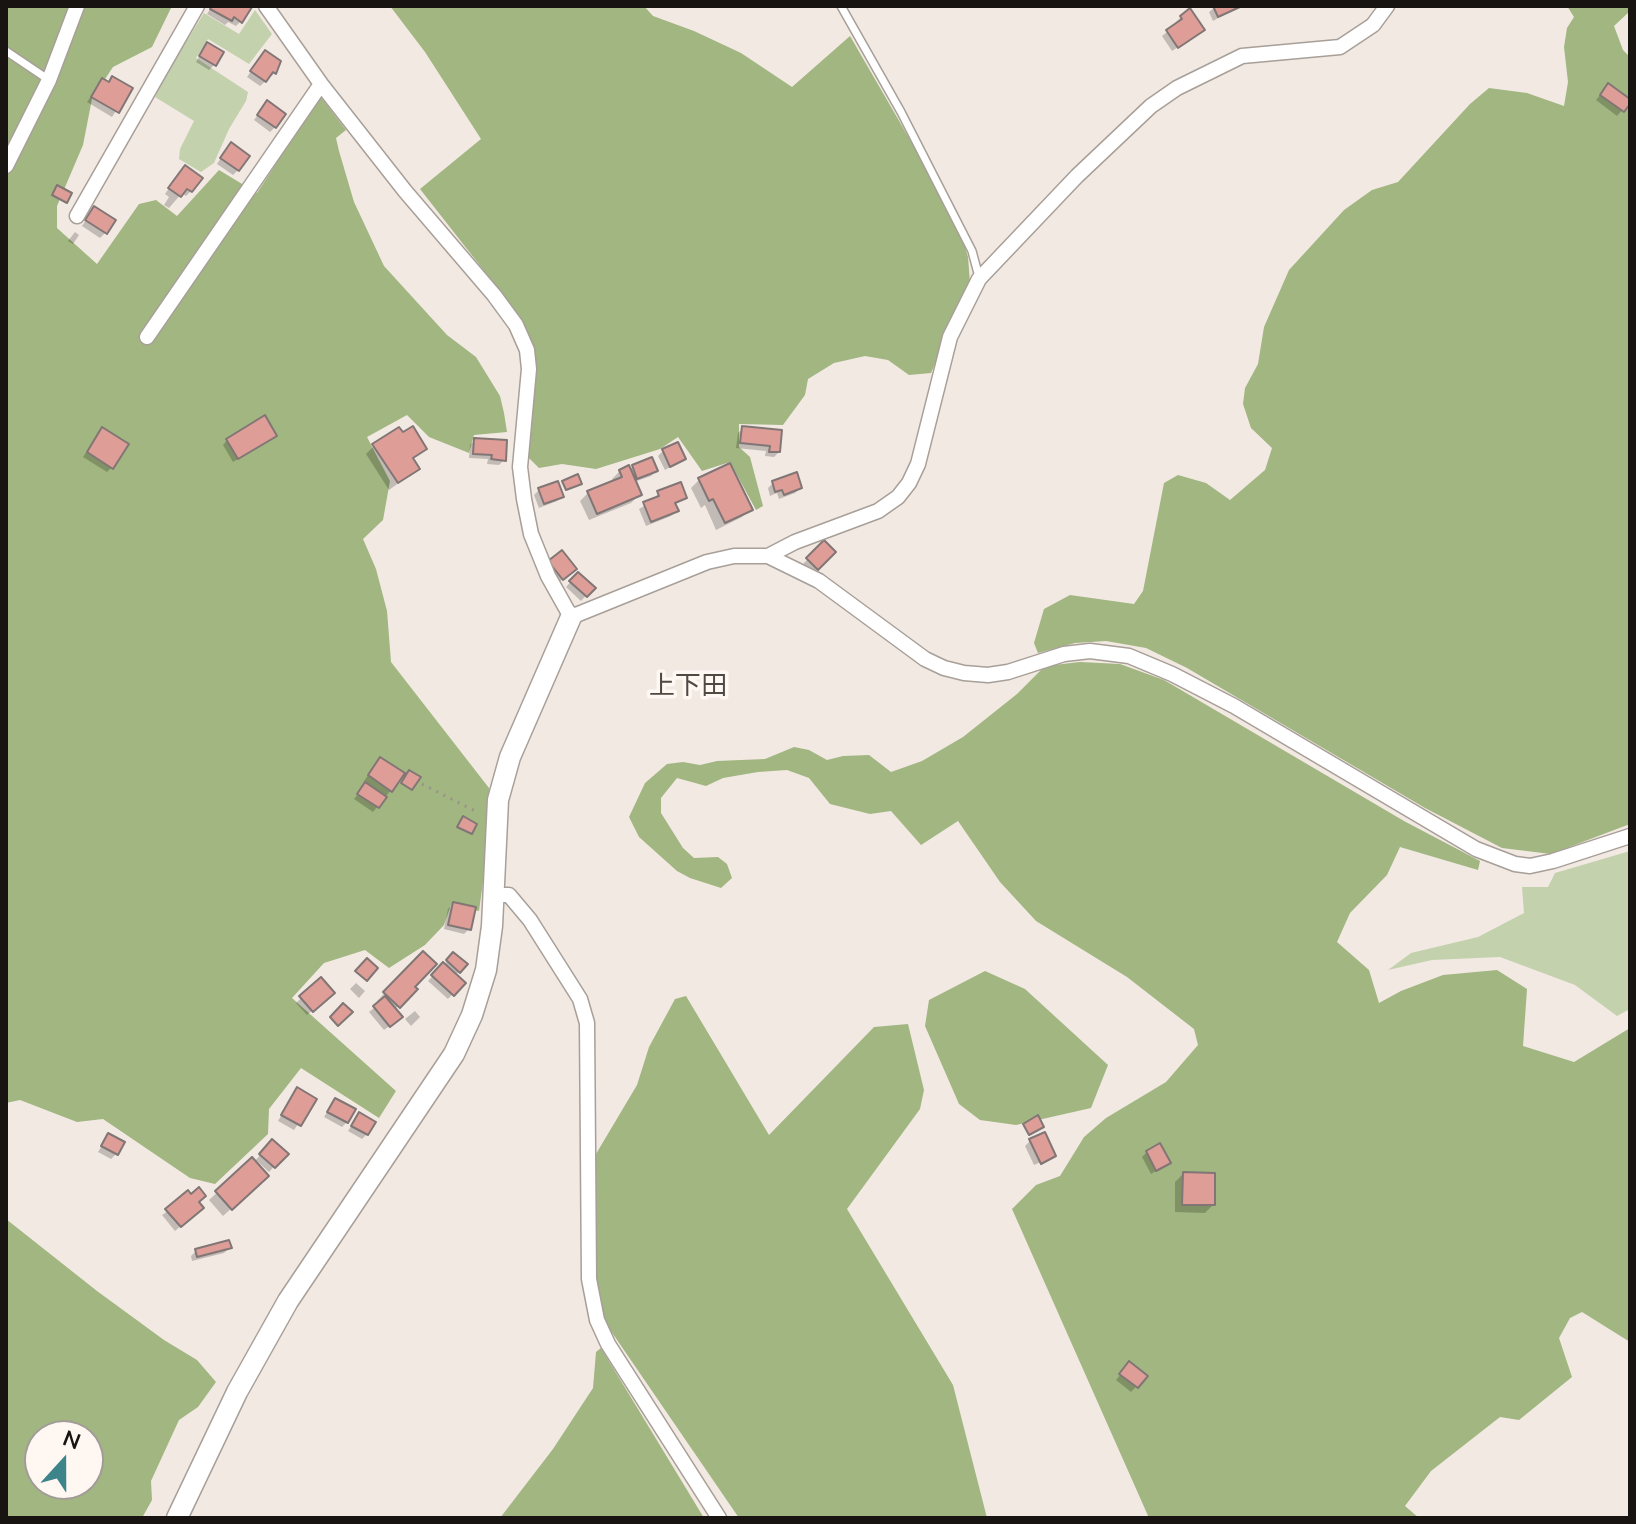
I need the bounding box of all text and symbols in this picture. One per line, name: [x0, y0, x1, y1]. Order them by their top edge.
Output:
district label: 上下田: [649, 670, 727, 702]
north arrow: [24, 1420, 104, 1500]
text: N: [59, 1423, 85, 1456]

